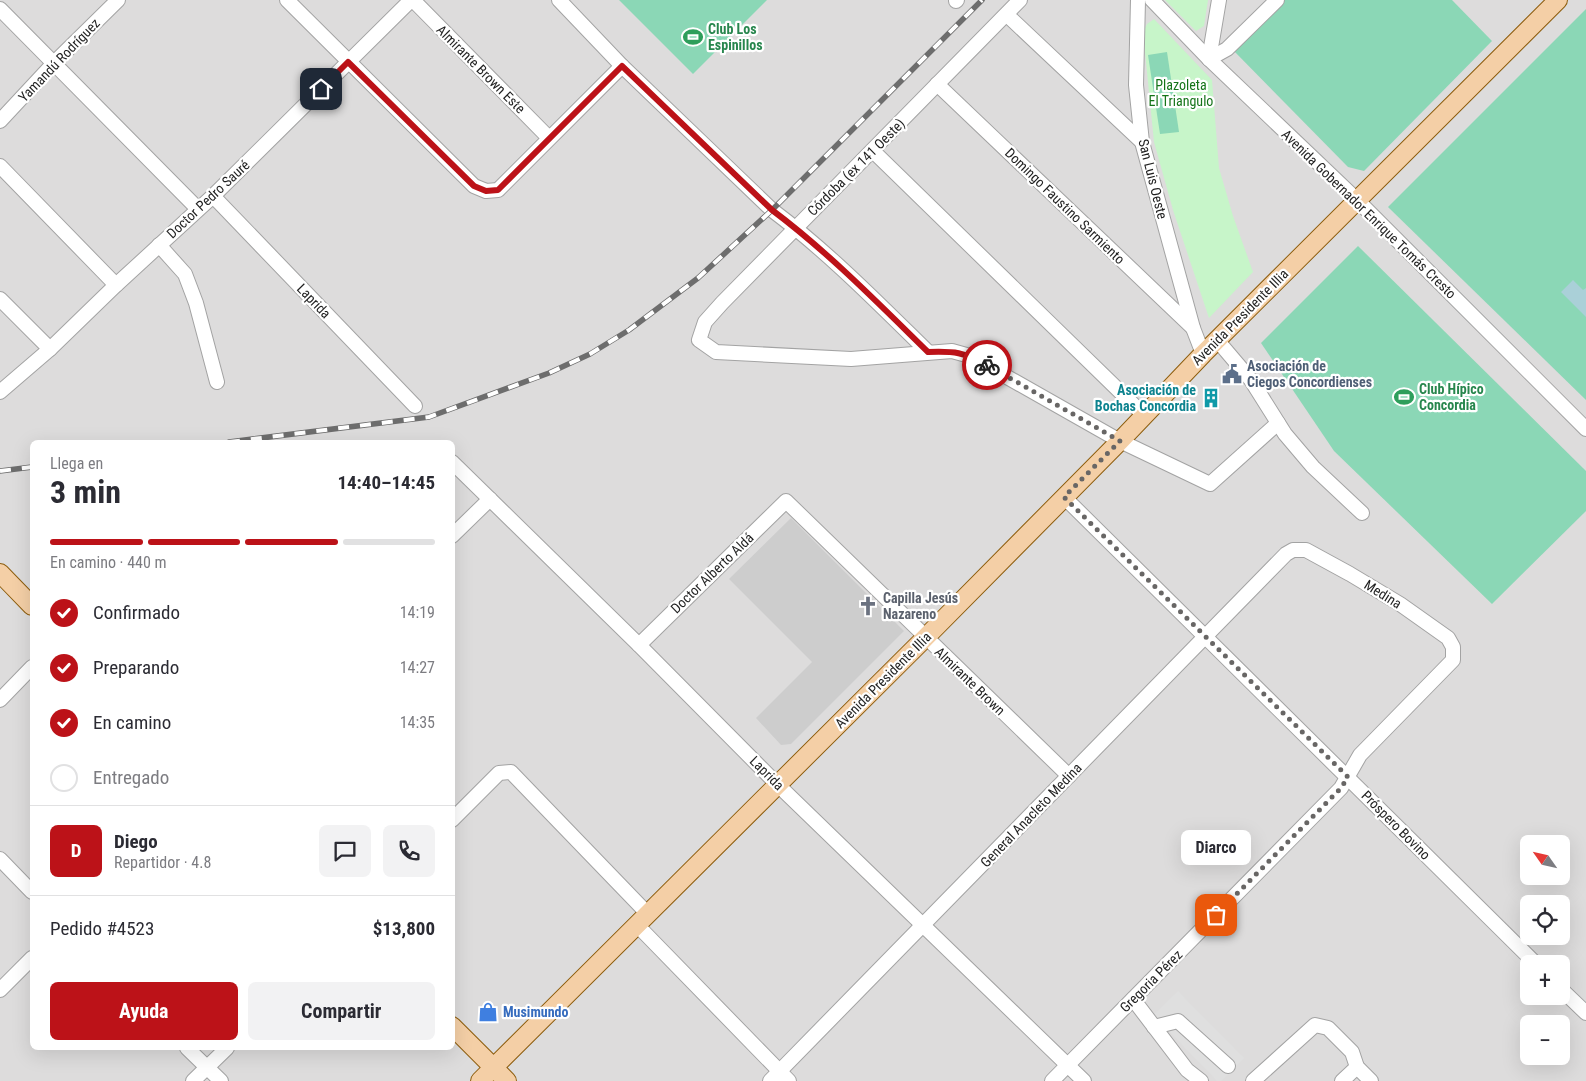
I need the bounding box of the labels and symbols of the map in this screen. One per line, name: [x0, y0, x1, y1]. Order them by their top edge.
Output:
street label: Yamandú Rodríguez: [15, 15, 103, 105]
street label: Almirante Brown Este: [433, 21, 529, 117]
place label: Club Los Espinillos: [708, 21, 762, 53]
sports icon: Club Los Espinillos: [682, 26, 704, 48]
pin: [300, 68, 342, 110]
park label: Plazoleta El Triangulo: [1149, 77, 1213, 109]
street label: Córdoba (ex 141 Oeste): [804, 115, 909, 220]
street label: Avenida Gobernador Enrique Tomás Cresto: [1279, 126, 1459, 302]
street label: San Luis Oeste: [1135, 137, 1171, 221]
street label: Domingo Faustino Sarmiento: [1002, 145, 1128, 267]
street label: Doctor Pedro Sauré: [163, 156, 253, 241]
street label: Avenida Presidente Illia: [1189, 266, 1291, 368]
street label: Laprida: [294, 281, 334, 321]
courier: [962, 340, 1012, 390]
place label: Asociación de Ciegos Concordienses: [1247, 358, 1372, 390]
public building icon: Asociación de Ciegos Concordienses: [1221, 363, 1243, 385]
place label: Club Hípico Concordia: [1419, 381, 1484, 413]
place label: Asociación de Bochas Concordia: [1095, 382, 1196, 414]
sports icon: Club Hípico Concordia: [1393, 386, 1415, 408]
building icon: Asociación de Bochas Concordia: [1200, 387, 1222, 409]
street label: Doctor Alberto Aldá: [667, 530, 757, 616]
street label: Medina: [1361, 576, 1405, 612]
place label: Capilla Jesús Nazareno: [883, 590, 958, 622]
church icon: Capilla Jesús Nazareno: [857, 595, 879, 617]
street label: Avenida Presidente Illia: [832, 629, 934, 731]
street label: Almirante Brown: [932, 644, 1008, 718]
street label: Laprida: [747, 753, 787, 793]
street label: General Anacleto Medina: [977, 760, 1085, 870]
street label: Próspero Bovino: [1358, 787, 1434, 863]
callout: Diarco: [1181, 830, 1251, 865]
north arrow: [1520, 835, 1570, 885]
pin: [1195, 894, 1237, 936]
street label: Gregoria Pérez: [1117, 947, 1185, 1015]
shop icon: Musimundo: [477, 1001, 499, 1023]
place label: Musimundo: [503, 1004, 568, 1020]

